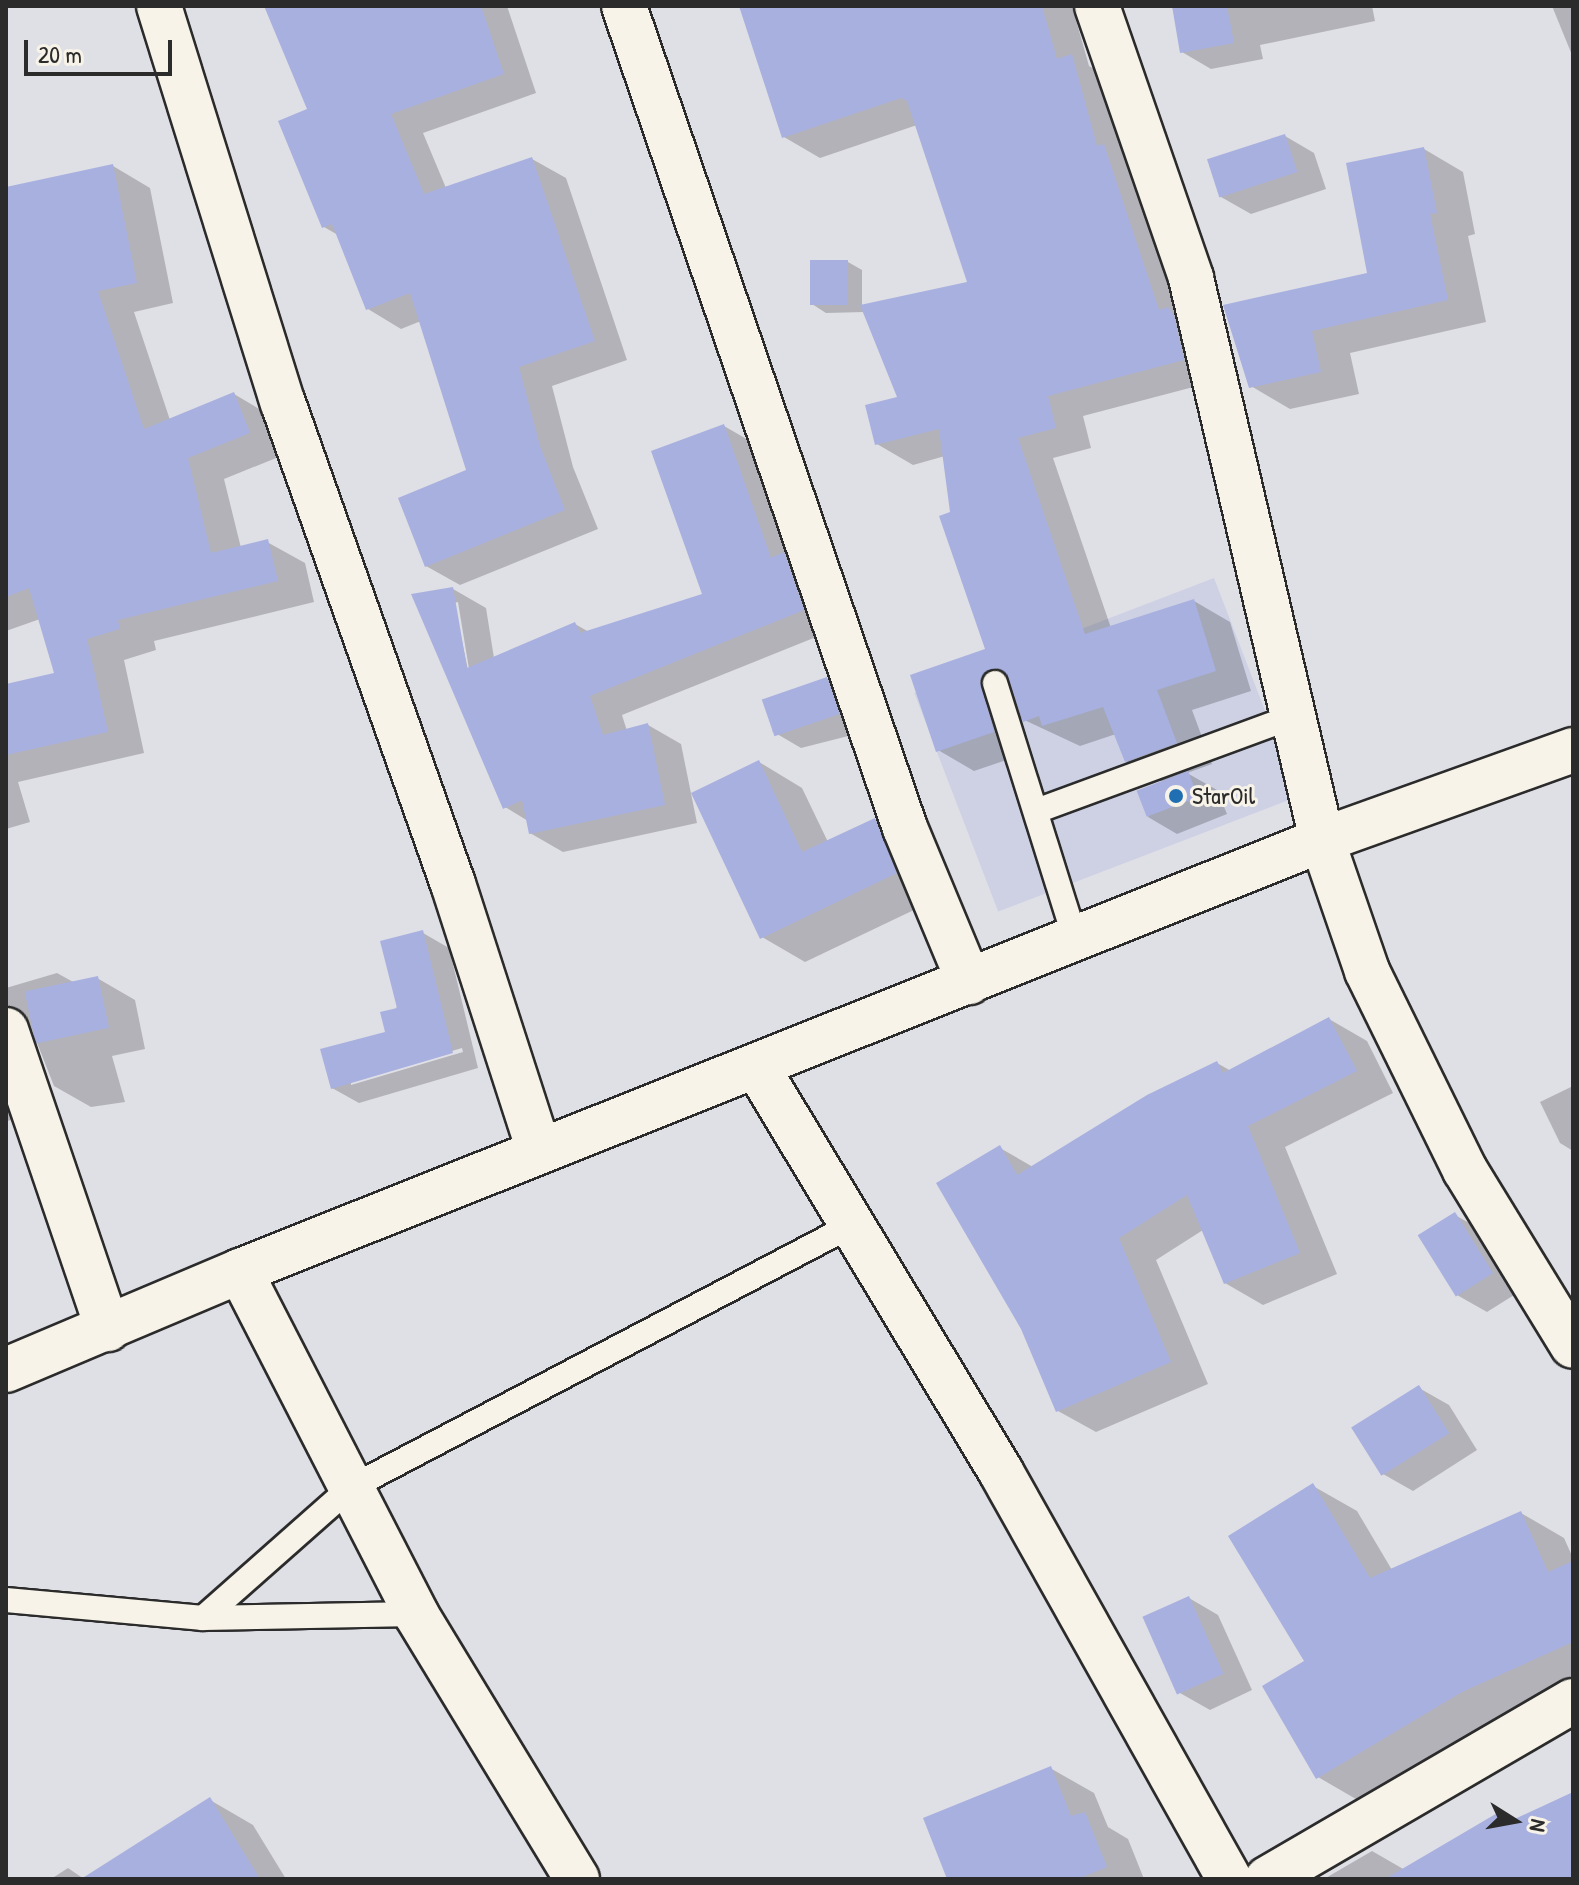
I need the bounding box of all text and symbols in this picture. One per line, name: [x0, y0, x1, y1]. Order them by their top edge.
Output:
scale bar: [28, 24, 176, 74]
text: 20 m: [38, 38, 82, 70]
place label: StarOil: [1192, 782, 1255, 810]
marker: StarOil: [1167, 787, 1185, 805]
north arrow: [1475, 1781, 1555, 1861]
text: N: [1523, 1817, 1554, 1834]

